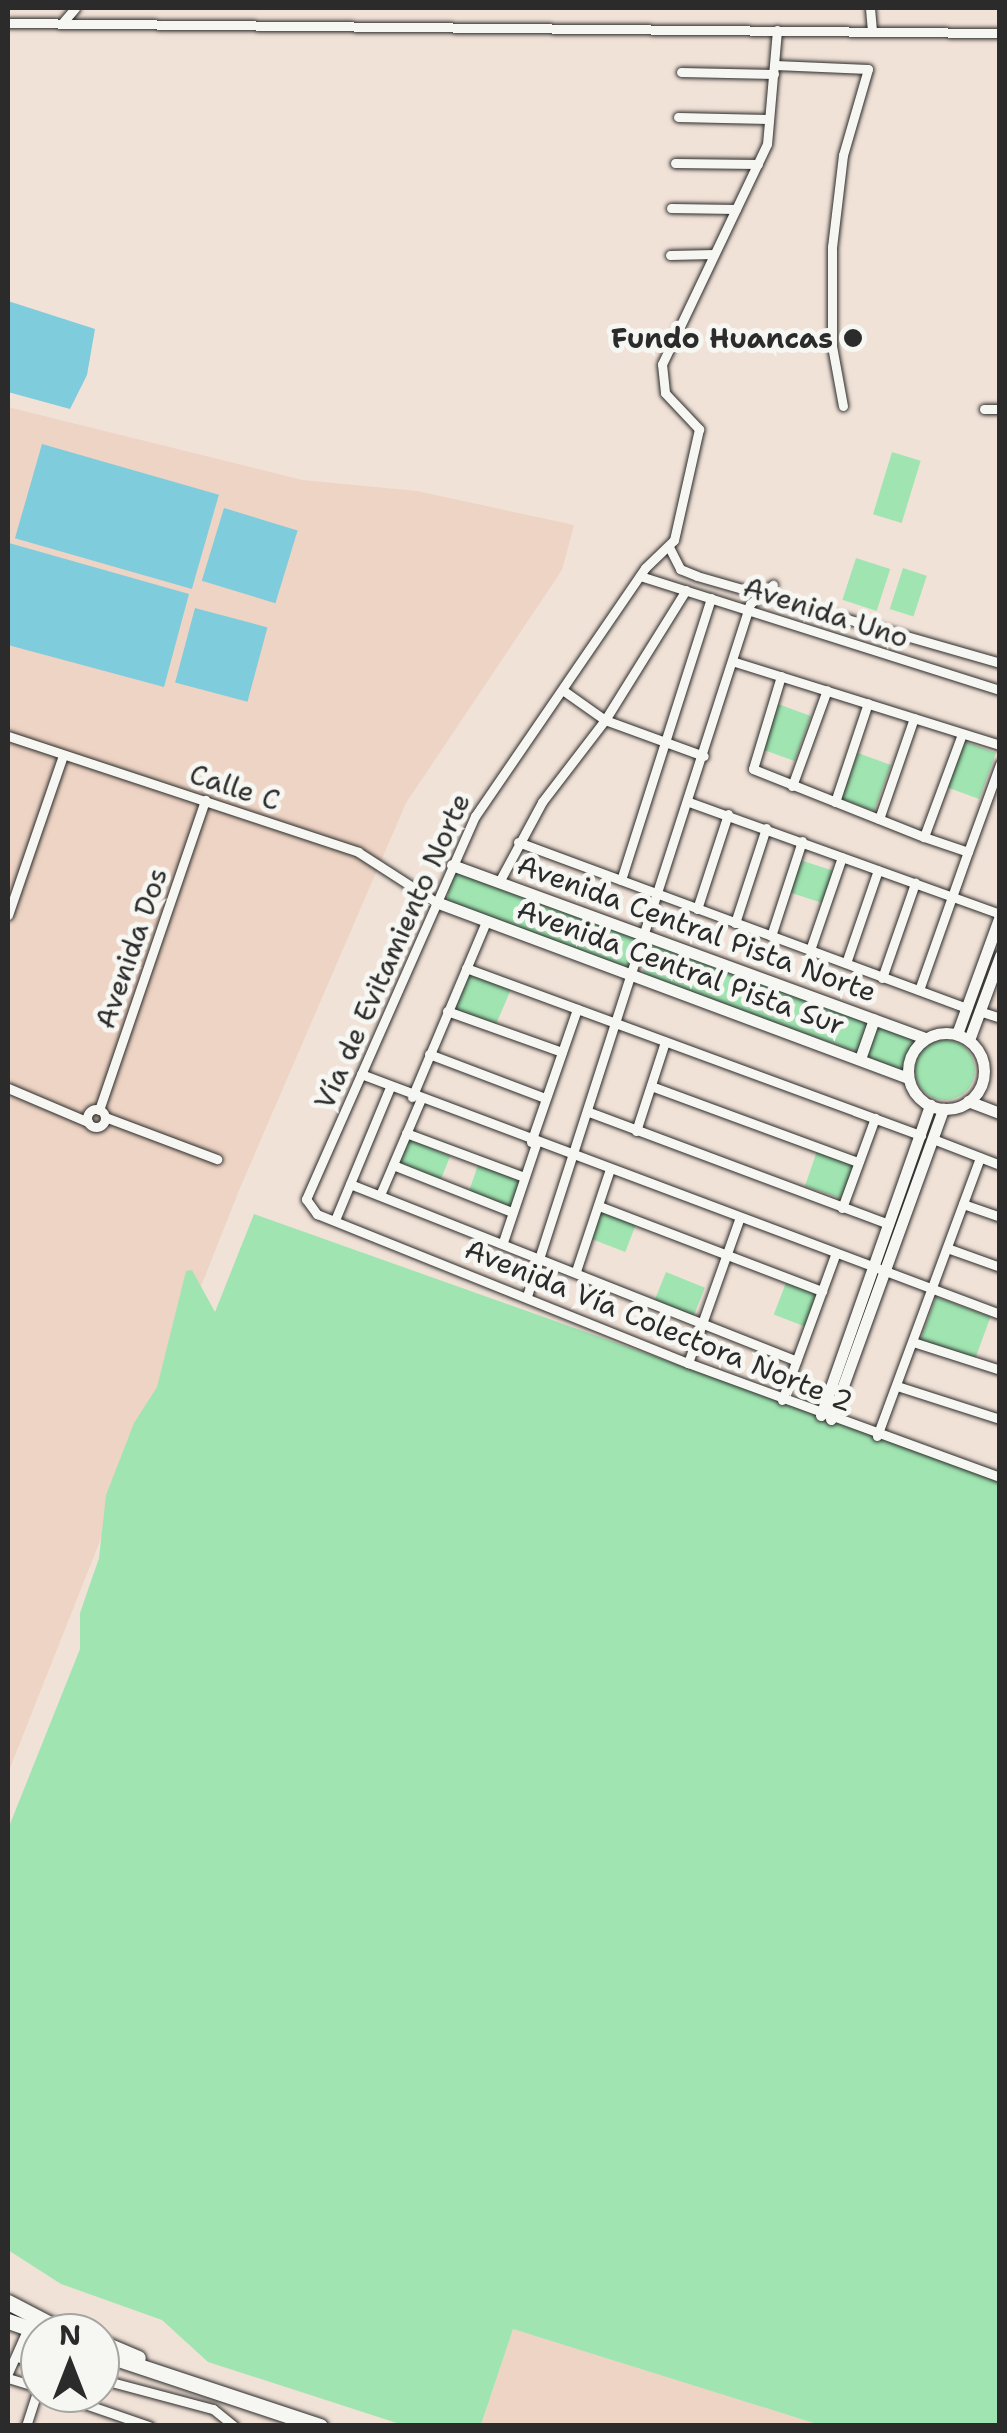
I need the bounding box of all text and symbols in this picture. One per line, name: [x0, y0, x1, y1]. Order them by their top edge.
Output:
place label: Fundo Huancas: [611, 321, 833, 355]
marker: Fundo Huancas: [842, 327, 864, 349]
street label: Avenida Uno: [739, 570, 913, 654]
street label: Calle C: [185, 757, 285, 817]
street label: Vía de Evitamiento Norte: [307, 788, 477, 1114]
street label: Avenida Central Pista Norte: [513, 847, 881, 1009]
street label: Avenida Dos: [88, 863, 174, 1033]
street label: Avenida Central Pista Sur: [513, 892, 849, 1042]
street label: Avenida Vía Colectora Norte 2: [460, 1232, 858, 1418]
north arrow: [20, 2313, 120, 2413]
text: N: [59, 2316, 81, 2354]

